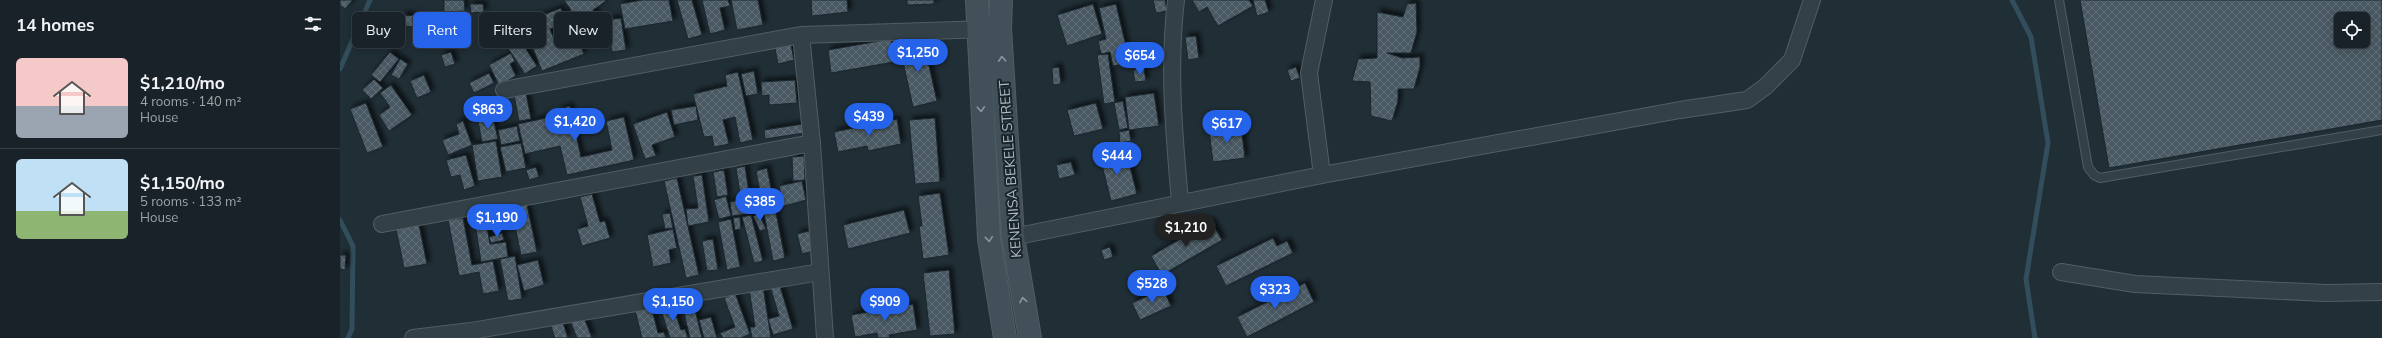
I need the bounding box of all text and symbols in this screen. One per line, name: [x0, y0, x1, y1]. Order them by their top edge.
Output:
chip: Buy: [352, 12, 405, 48]
chip: Rent: [413, 12, 471, 48]
chip: Filters: [479, 12, 546, 48]
chip: New: [554, 12, 612, 48]
map controls: [2334, 12, 2370, 48]
button: locate: [2334, 12, 2370, 48]
icon: filters: [302, 13, 324, 35]
text: 14 homes: [16, 14, 95, 35]
pin: $1,250: [885, 39, 951, 73]
pin: $654: [1116, 42, 1164, 76]
text: $1,250: [897, 44, 939, 60]
text: $654: [1124, 47, 1156, 63]
one-way arrow: [998, 56, 1007, 62]
text: $1,210/mo: [140, 72, 225, 93]
icon: home: [48, 74, 96, 122]
street label: KENENISA BEKELE STREET: [995, 79, 1025, 259]
text: 4 rooms · 140 m²: [140, 93, 241, 109]
pin: $863: [464, 96, 512, 130]
text: $863: [472, 101, 504, 117]
pin: $439: [845, 103, 893, 137]
one-way arrow: [977, 106, 986, 112]
pin: $1,420: [542, 108, 608, 142]
text: $439: [853, 108, 885, 124]
text: House: [140, 109, 178, 125]
pin: $617: [1203, 110, 1251, 144]
text: $1,420: [554, 113, 596, 129]
text: $617: [1211, 115, 1243, 131]
pin: $444: [1093, 142, 1141, 176]
text: $444: [1101, 147, 1133, 163]
text: $1,150/mo: [140, 172, 225, 193]
icon: home: [48, 175, 96, 223]
pin: $385: [736, 188, 784, 222]
text: 5 rooms · 133 m²: [140, 193, 241, 209]
text: $385: [744, 193, 776, 209]
pin: $1,190: [464, 204, 530, 238]
text: House: [140, 209, 178, 225]
text: $1,190: [476, 209, 518, 225]
pin: $1,210: [1153, 214, 1219, 248]
text: $1,210: [1165, 219, 1207, 235]
one-way arrow: [984, 236, 993, 242]
pin: $528: [1128, 270, 1176, 304]
text: $528: [1136, 275, 1168, 291]
pin: $323: [1251, 276, 1299, 310]
text: $323: [1259, 281, 1291, 297]
pin: $1,150: [640, 288, 706, 322]
pin: $909: [861, 288, 909, 322]
text: $1,150: [652, 293, 694, 309]
text: $909: [869, 293, 901, 309]
one-way arrow: [1019, 296, 1028, 303]

